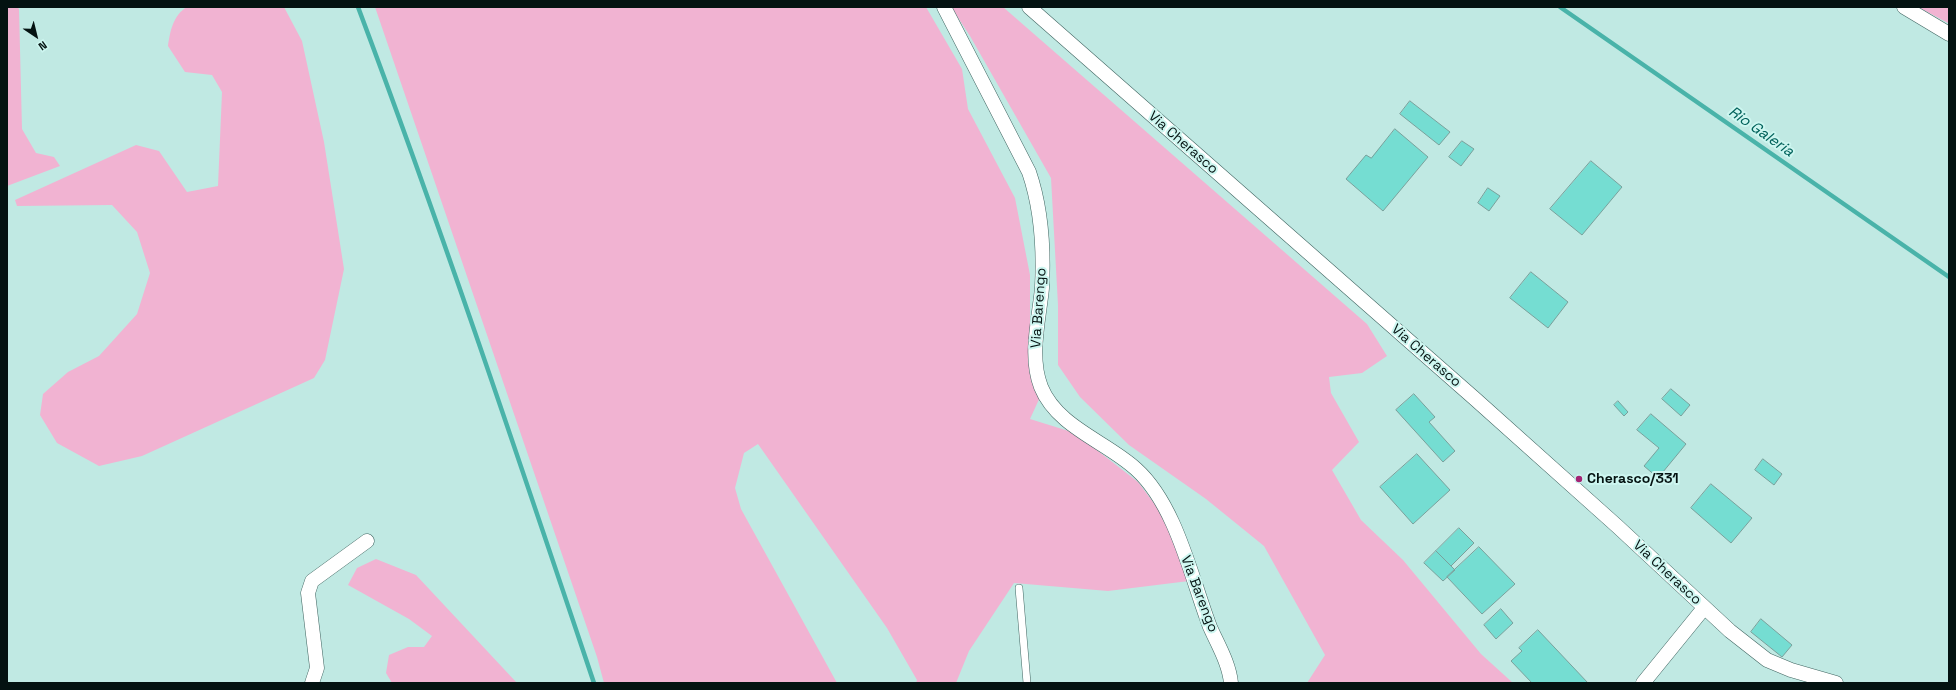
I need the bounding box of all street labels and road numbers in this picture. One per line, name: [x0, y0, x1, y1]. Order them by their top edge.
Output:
street label: Via Cherasco: [1145, 108, 1221, 178]
street label: Via Barengo: [1028, 267, 1050, 349]
street label: Via Cherasco: [1388, 321, 1464, 391]
street label: Via Cherasco: [1629, 537, 1705, 609]
street label: Via Barengo: [1177, 553, 1221, 635]

